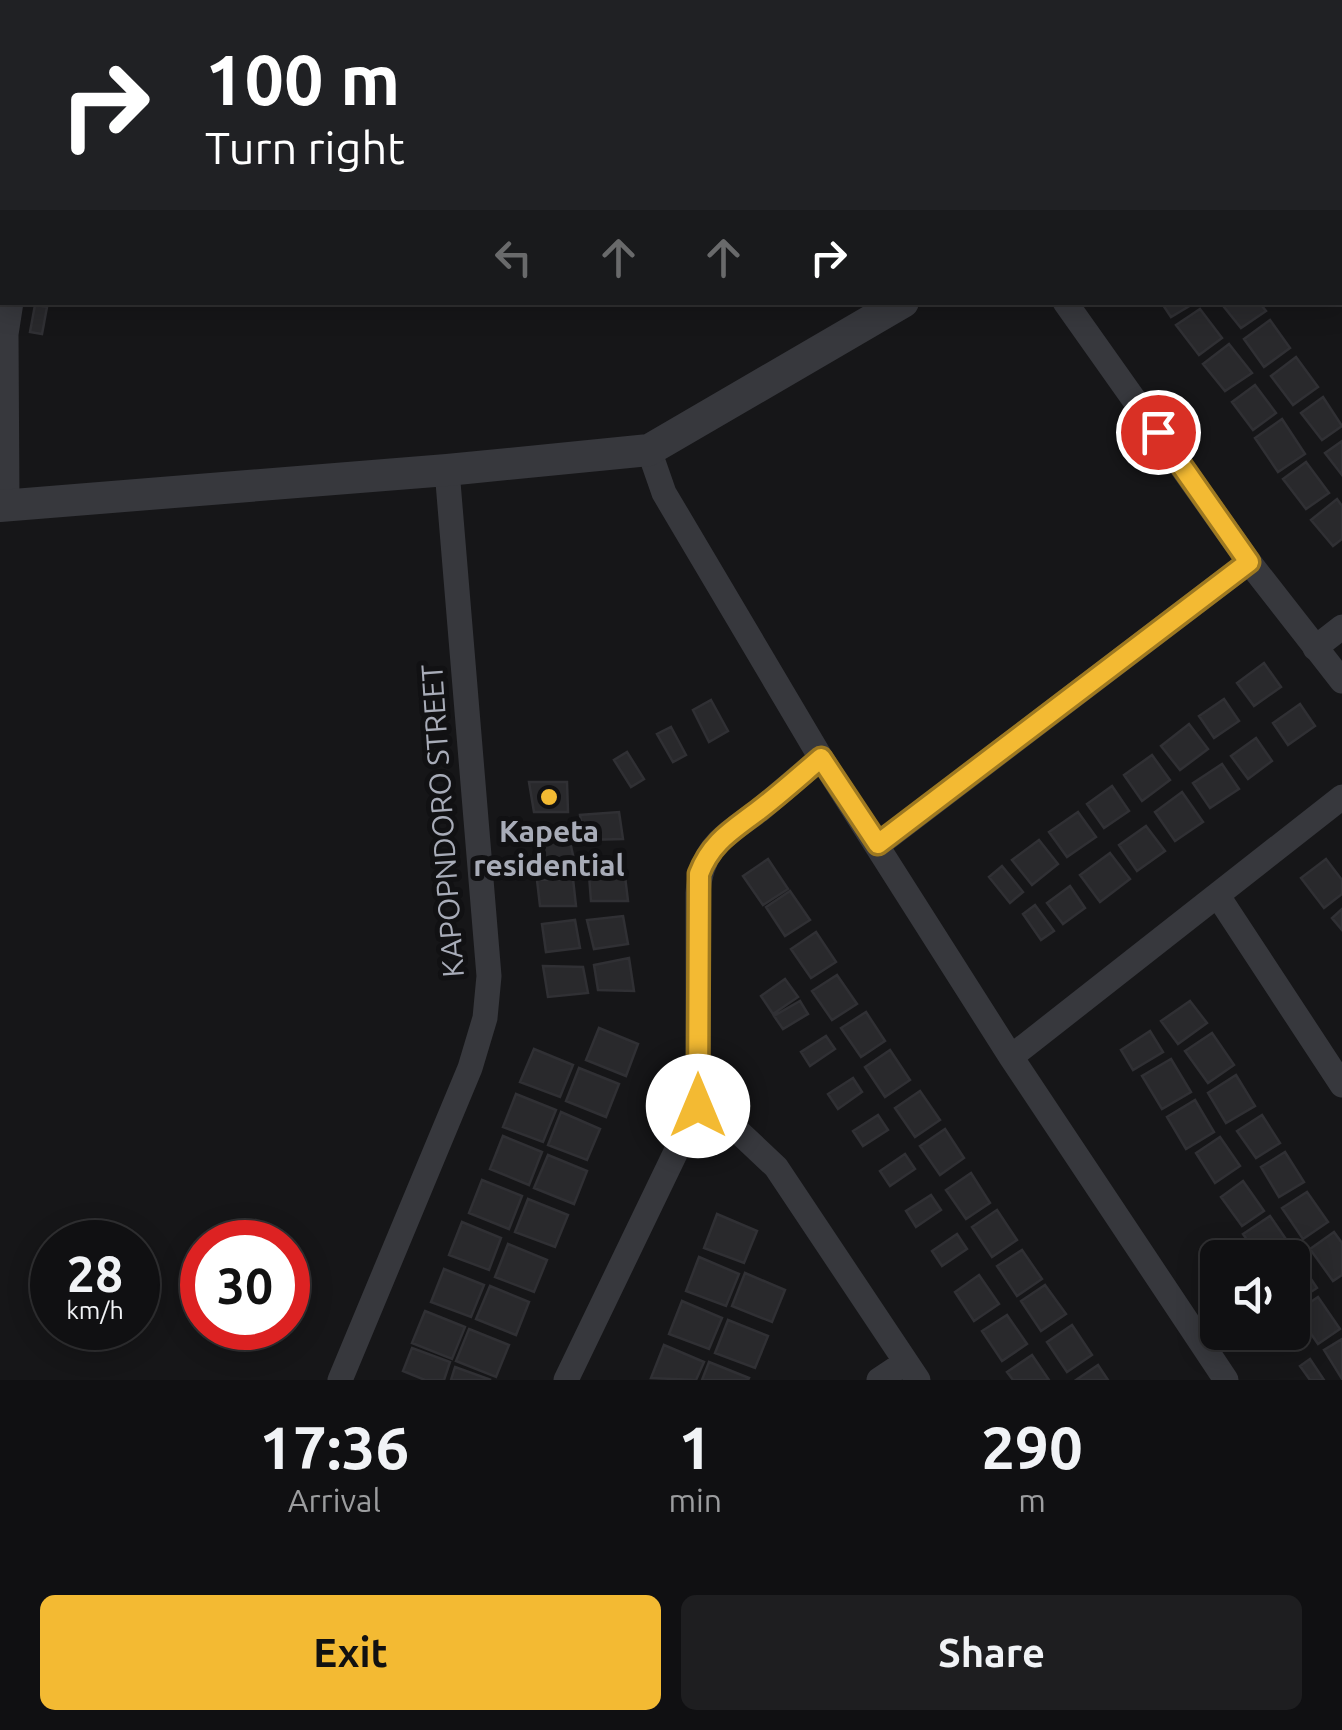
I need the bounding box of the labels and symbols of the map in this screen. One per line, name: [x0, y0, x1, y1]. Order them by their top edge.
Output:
pin: [1116, 390, 1201, 475]
street label: KAPOPNDORO STREET: [414, 663, 470, 979]
marker: Kapeta residential: [538, 786, 560, 808]
place label: Kapeta residential: [473, 814, 625, 882]
position arrow: [646, 1054, 750, 1158]
speed limit sign: 30: [180, 1220, 310, 1350]

